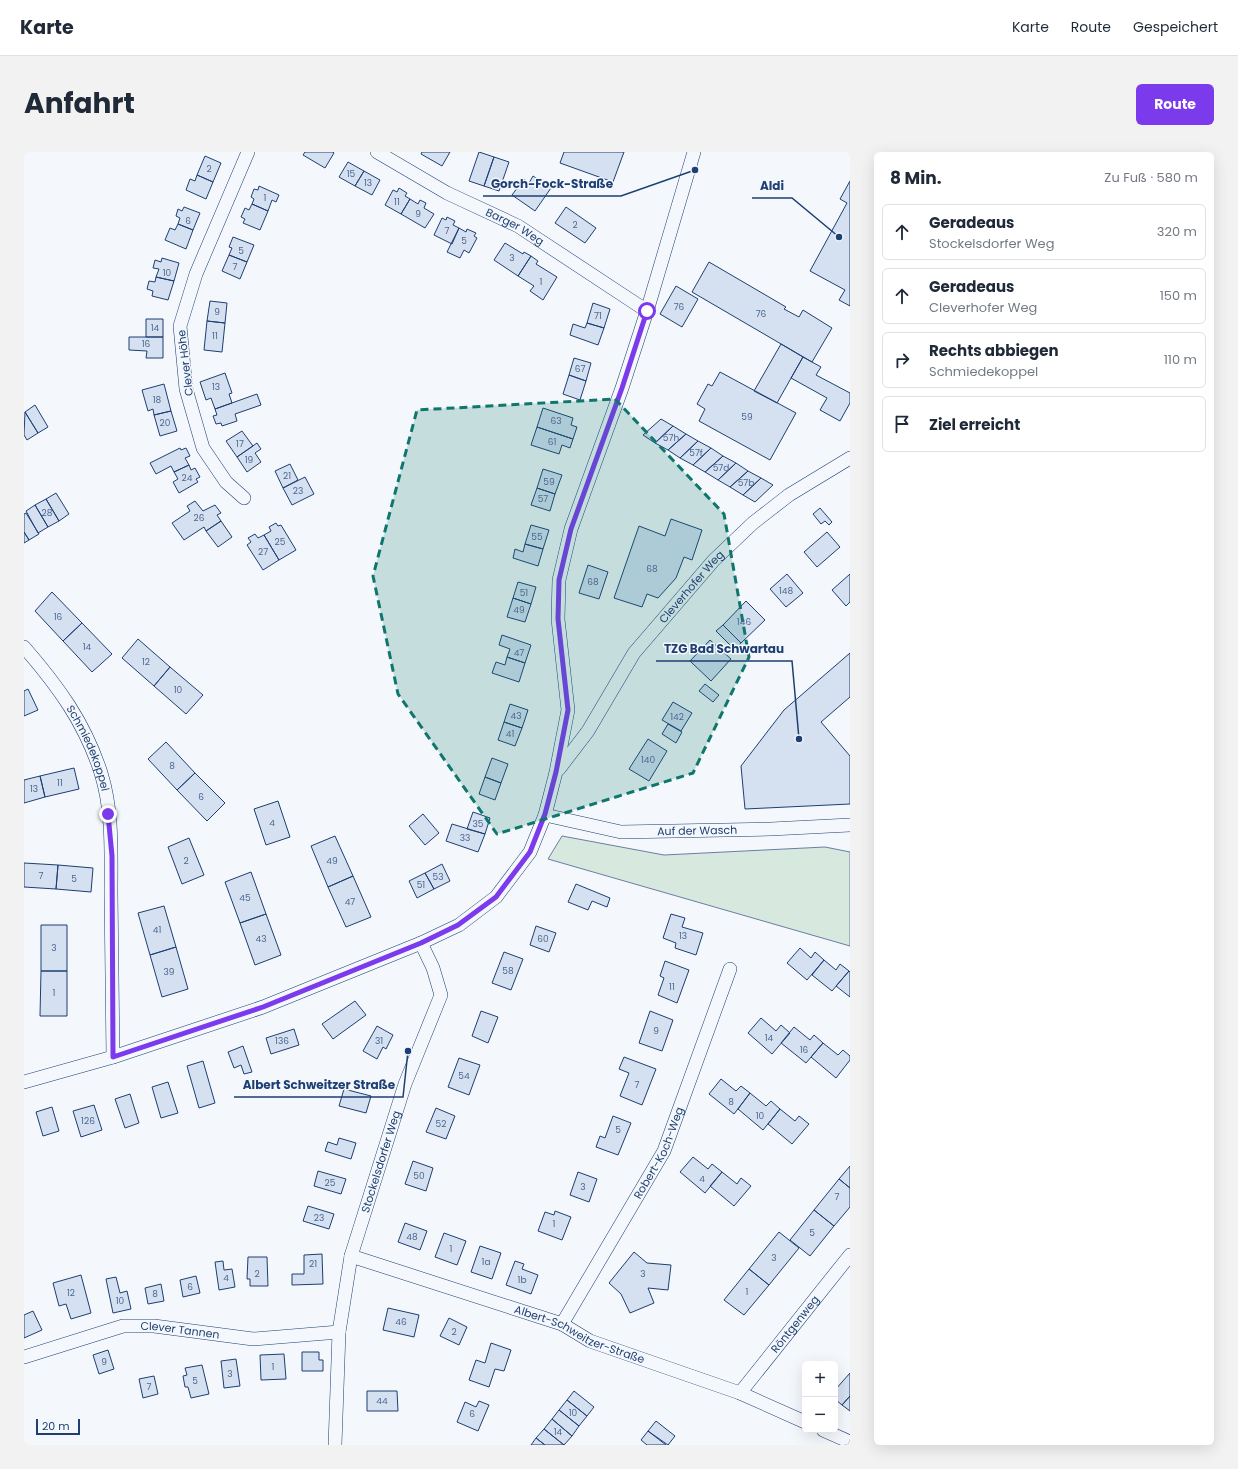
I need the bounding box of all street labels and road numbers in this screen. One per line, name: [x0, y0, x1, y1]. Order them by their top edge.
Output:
street label: Barger Weg: [483, 204, 547, 249]
street label: Clever Höhe: [173, 329, 197, 397]
street label: Cleverhofer Weg: [655, 547, 727, 627]
street label: Schmiedekoppel: [63, 702, 113, 793]
street label: Auf der Wasch: [657, 822, 737, 839]
street label: Robert-Koch-Weg: [630, 1105, 687, 1202]
street label: Stockelsdorfer Weg: [357, 1108, 404, 1215]
street label: Röntgenweg: [767, 1292, 823, 1356]
street label: Albert-Schweitzer-Straße: [512, 1301, 647, 1367]
street label: Clever Tannen: [141, 1318, 220, 1343]

